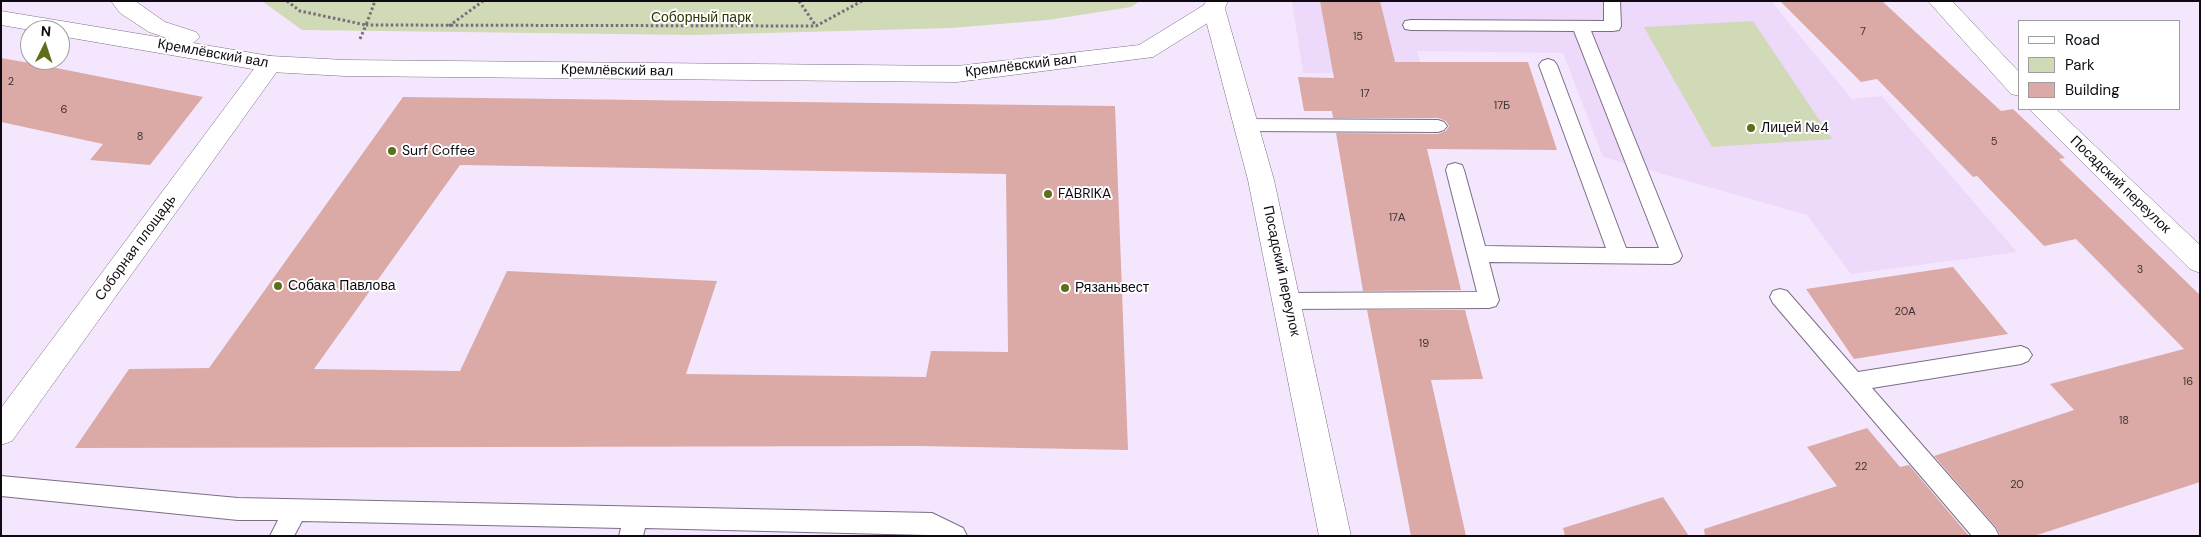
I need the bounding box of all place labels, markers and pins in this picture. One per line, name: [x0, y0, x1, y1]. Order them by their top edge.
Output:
place label: Лицей №4: [1761, 120, 1829, 136]
marker: Лицей №4: [1745, 122, 1757, 134]
place label: Surf Coffee: [402, 143, 475, 159]
marker: Surf Coffee: [386, 145, 398, 157]
place label: FABRIKA: [1058, 186, 1111, 202]
marker: FABRIKA: [1042, 188, 1054, 200]
place label: Собака Павлова: [288, 278, 395, 294]
marker: Собака Павлова: [272, 280, 284, 292]
place label: Рязаньвест: [1075, 280, 1149, 296]
marker: Рязаньвест: [1059, 282, 1071, 294]

